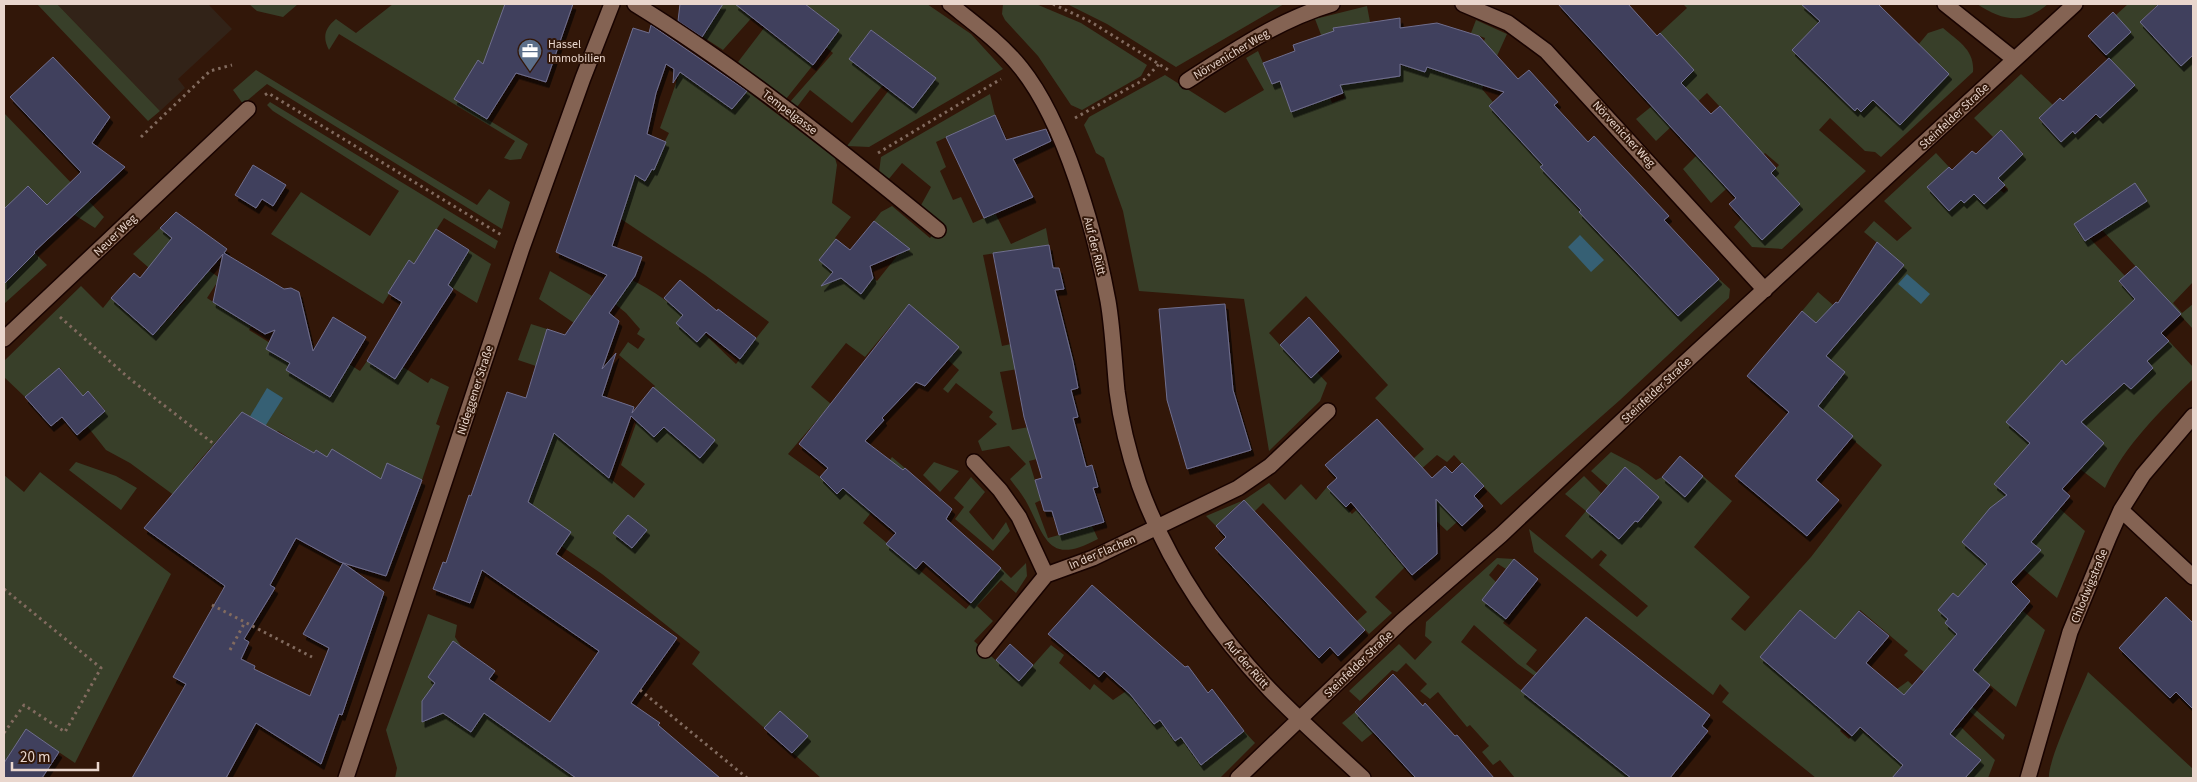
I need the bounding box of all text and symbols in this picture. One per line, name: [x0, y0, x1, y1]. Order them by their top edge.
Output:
street label: Nörvenicher Weg: [1190, 25, 1272, 84]
place label: Hassel Immobilien: [548, 36, 606, 67]
office icon: Hassel Immobilien: [517, 38, 543, 72]
street label: Steinfelder Straße: [1916, 79, 1993, 153]
street label: Tempelgasse: [759, 86, 821, 139]
street label: Nörvenicher Weg: [1588, 97, 1659, 171]
street label: Neuer Weg: [90, 210, 141, 260]
street label: Auf der Rütt: [1079, 215, 1110, 277]
street label: Nideggener Straße: [453, 343, 498, 437]
street label: Steinfelder Straße: [1618, 353, 1695, 427]
street label: In der Flachen: [1066, 531, 1138, 574]
street label: Chlodwigstraße: [2067, 546, 2112, 626]
street label: Steinfelder Straße: [1320, 627, 1397, 702]
street label: Auf der Rütt: [1221, 636, 1272, 692]
scale bar: [12, 740, 99, 772]
text: 20 m: [20, 747, 50, 768]

